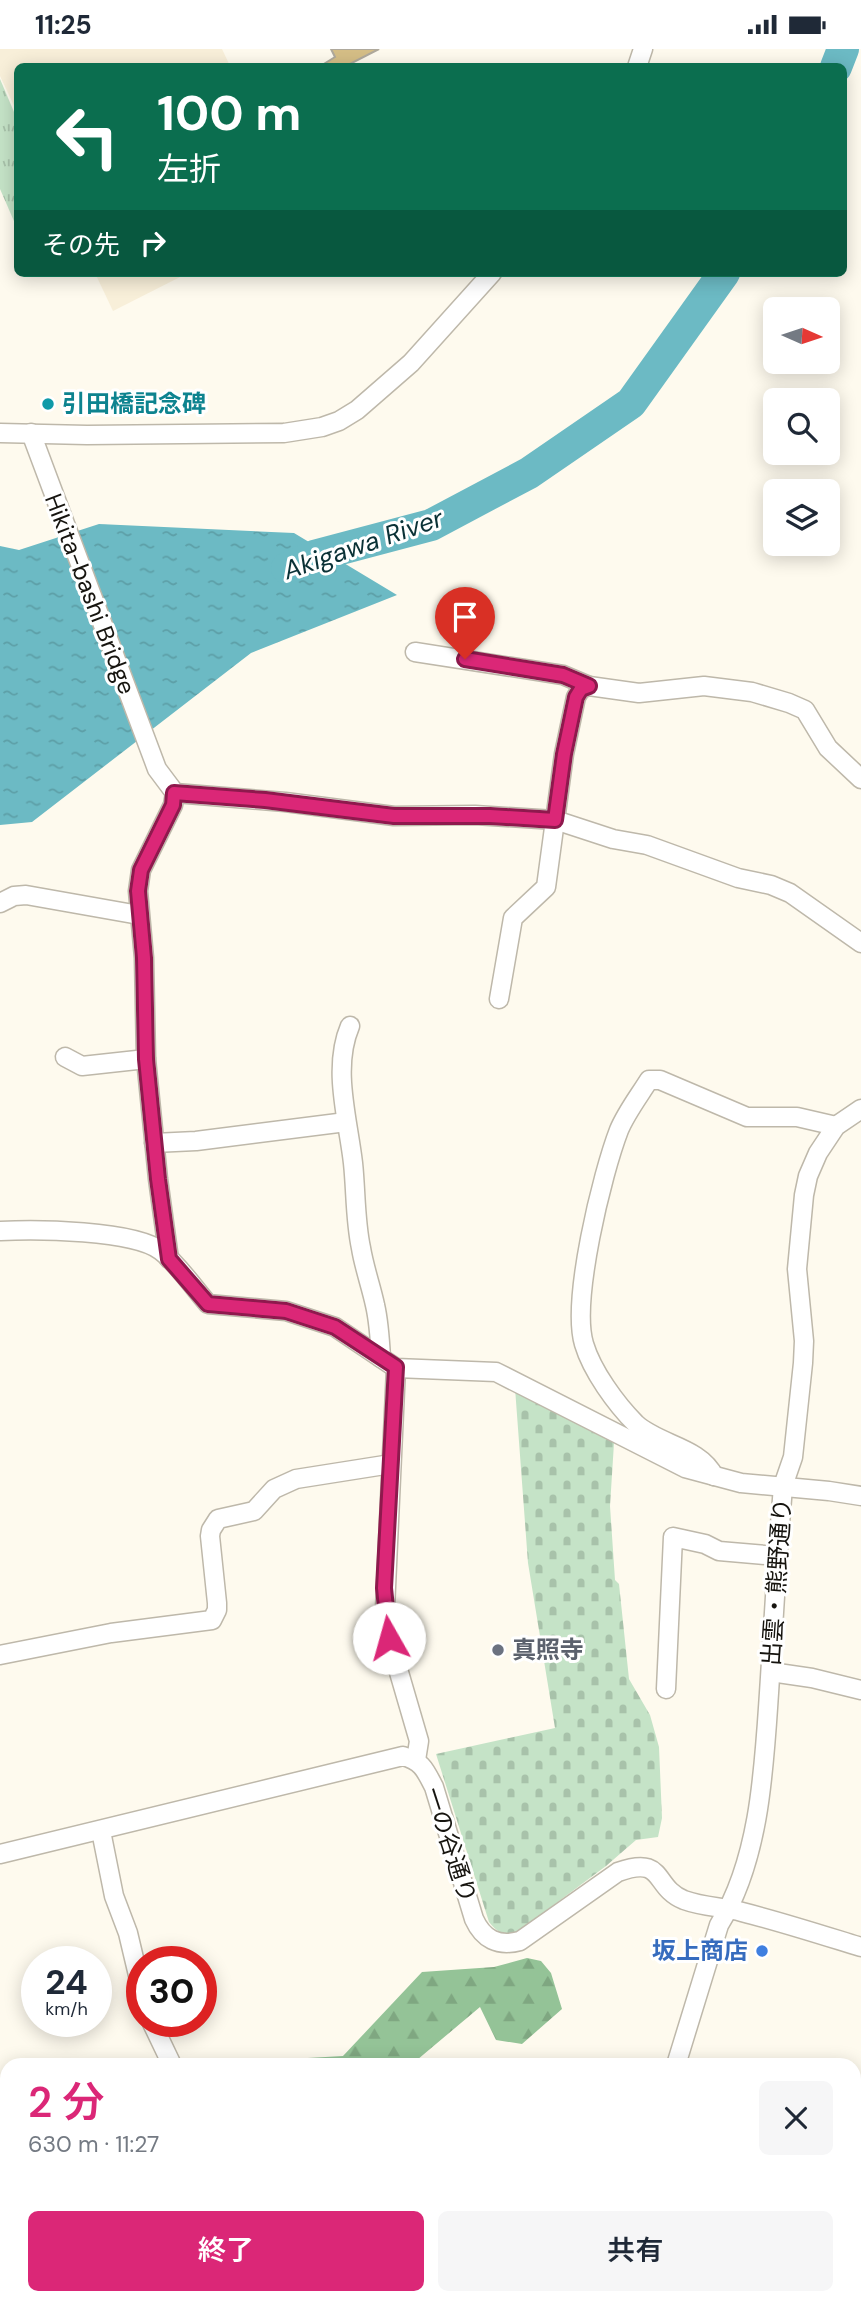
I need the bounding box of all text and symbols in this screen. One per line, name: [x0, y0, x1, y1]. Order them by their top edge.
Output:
text: 11:25: [35, 8, 92, 42]
text: 100 m: [157, 81, 301, 145]
icon: left: [42, 91, 133, 182]
text: 左折: [157, 148, 221, 190]
icon: right: [134, 224, 172, 262]
text: その先: [42, 228, 120, 262]
north arrow: [763, 297, 840, 375]
map controls: [763, 297, 840, 556]
place label: 引田橋記念碑: [62, 388, 206, 419]
button: search: [763, 388, 840, 465]
marker: 引田橋記念碑: [40, 396, 56, 412]
button: layers: [763, 479, 840, 556]
street label: Hikita-bashi Bridge: [38, 489, 143, 698]
water label: Akigawa River: [278, 500, 449, 588]
pin: [435, 587, 495, 659]
icon: arrive: [446, 598, 484, 636]
street label: 出雲・熊野通り: [755, 1497, 798, 1667]
position arrow: [352, 1601, 426, 1675]
place label: 真照寺: [512, 1634, 584, 1665]
marker: 真照寺: [490, 1642, 506, 1658]
street label: 一の谷通り: [417, 1783, 484, 1907]
place label: 坂上商店: [652, 1935, 748, 1966]
marker: 坂上商店: [754, 1943, 770, 1959]
speed limit sign: 30: [126, 1946, 217, 2037]
text: 24: [45, 1959, 88, 2005]
text: km/h: [45, 1997, 88, 2021]
text: 2 分: [28, 2075, 104, 2130]
button: close: [759, 2081, 833, 2155]
text: 630 m · 11:27: [28, 2129, 159, 2159]
button: 終了: [28, 2211, 424, 2291]
button: 共有: [438, 2211, 833, 2291]

